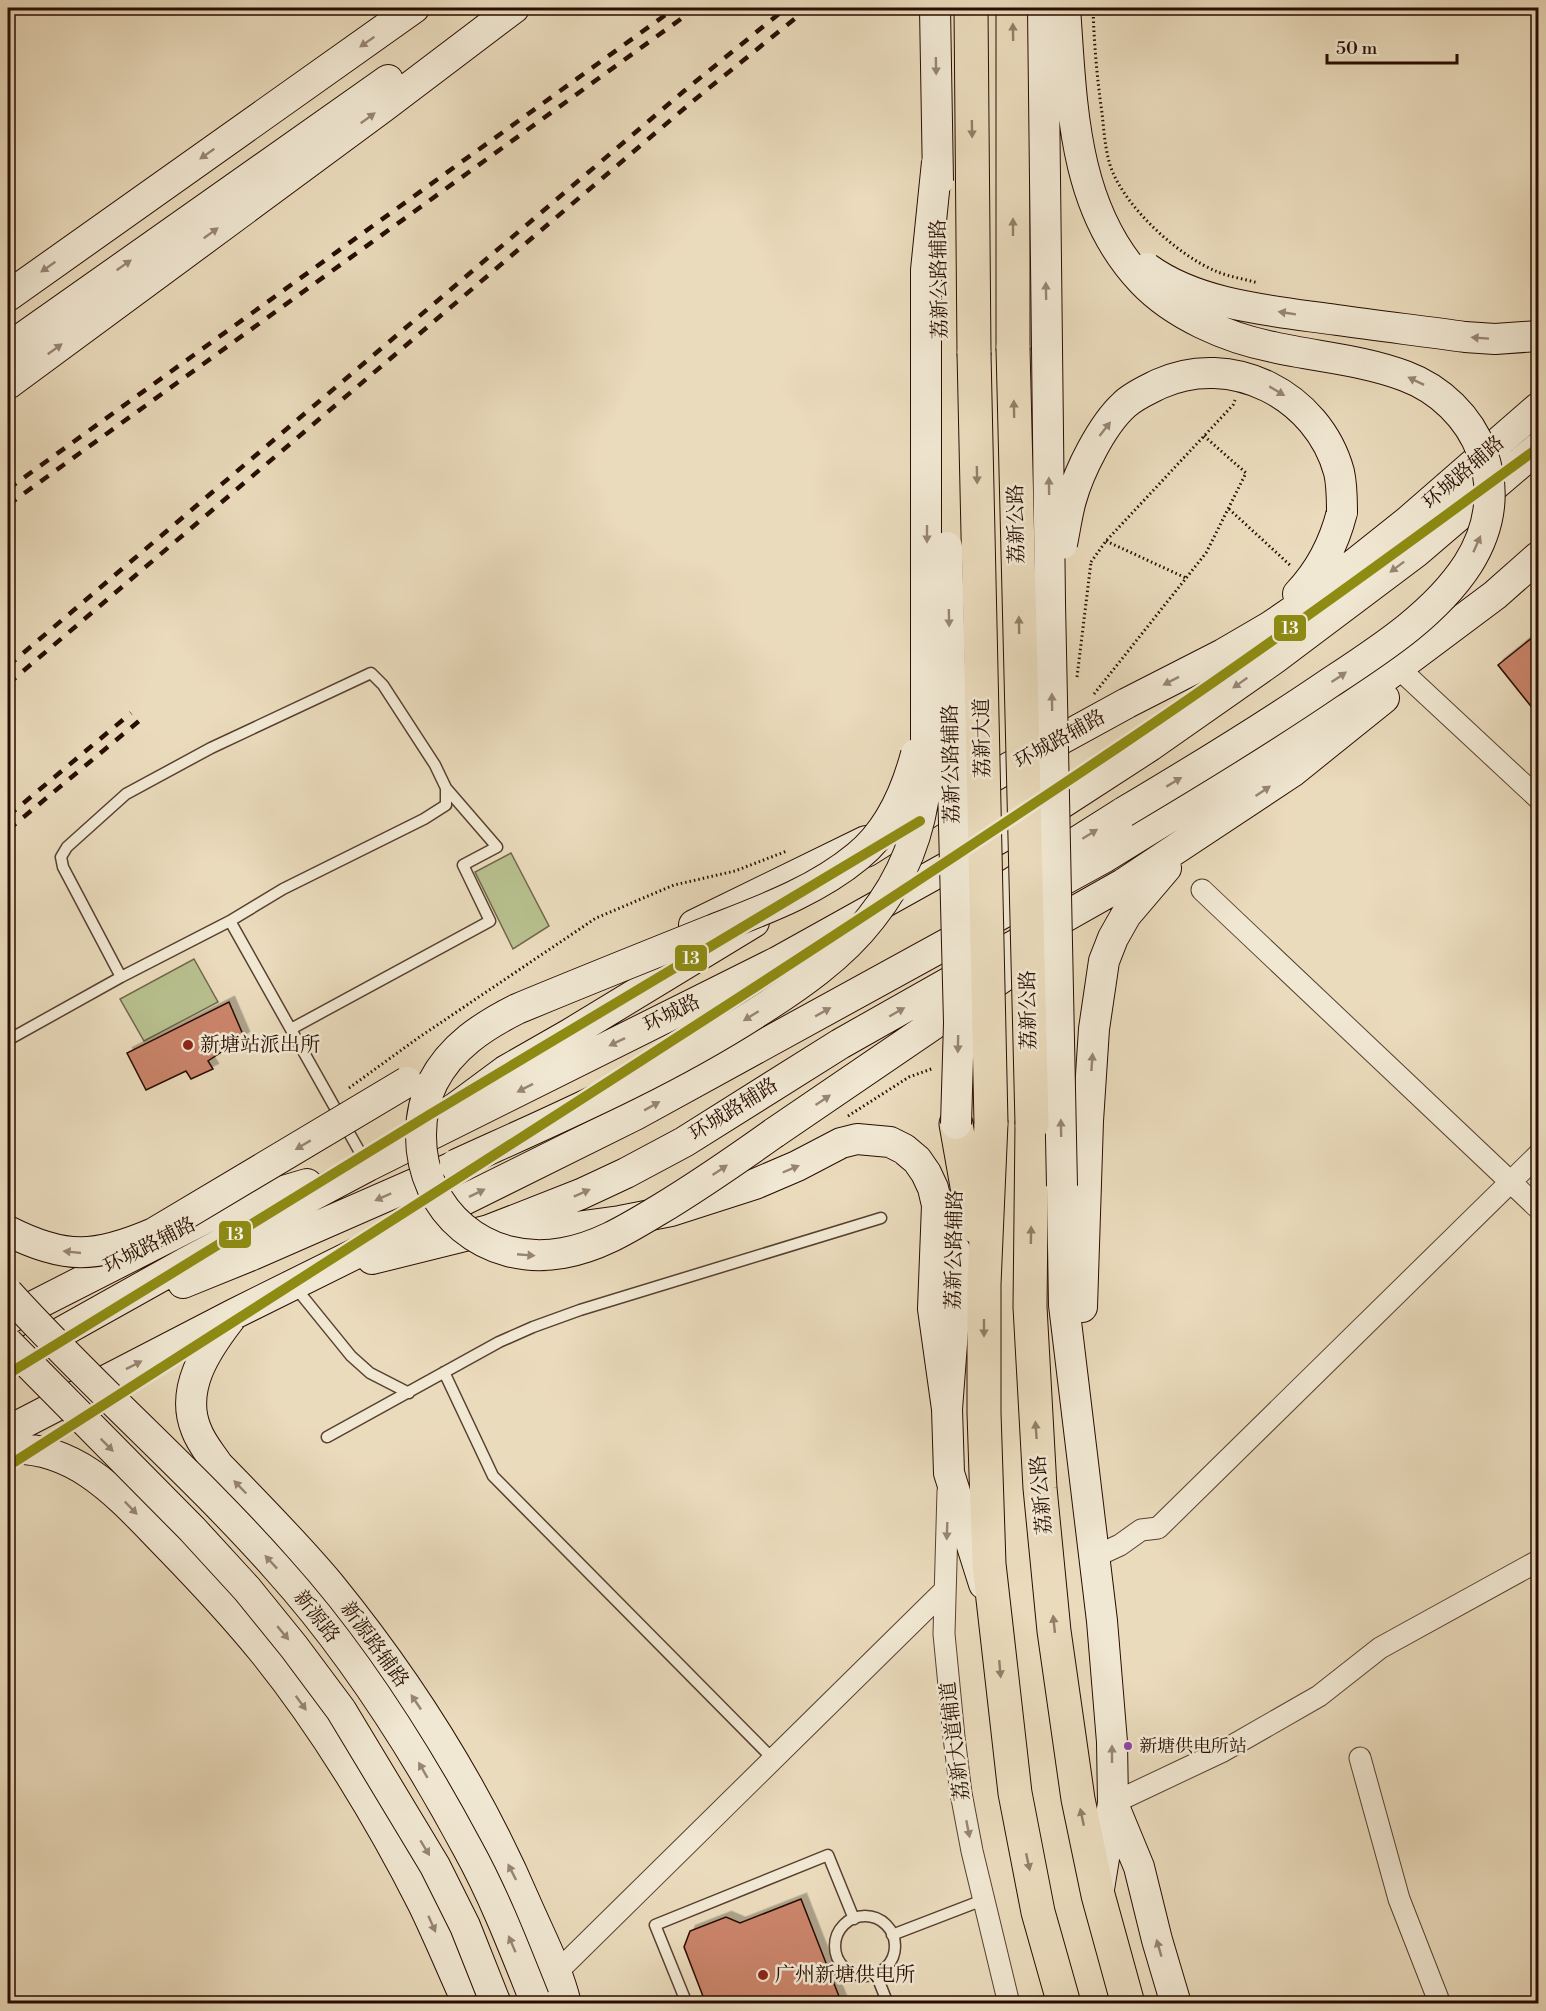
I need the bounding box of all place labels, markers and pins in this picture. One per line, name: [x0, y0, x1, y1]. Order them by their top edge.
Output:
place label: 新塘站派出所: [200, 1033, 320, 1058]
marker: 新塘站派出所: [181, 1038, 195, 1052]
place label: 新塘供电所站: [1139, 1735, 1247, 1758]
marker: 新塘供电所站: [1122, 1740, 1134, 1752]
place label: 广州新塘供电所: [775, 1963, 915, 1988]
marker: 广州新塘供电所: [756, 1968, 770, 1982]

